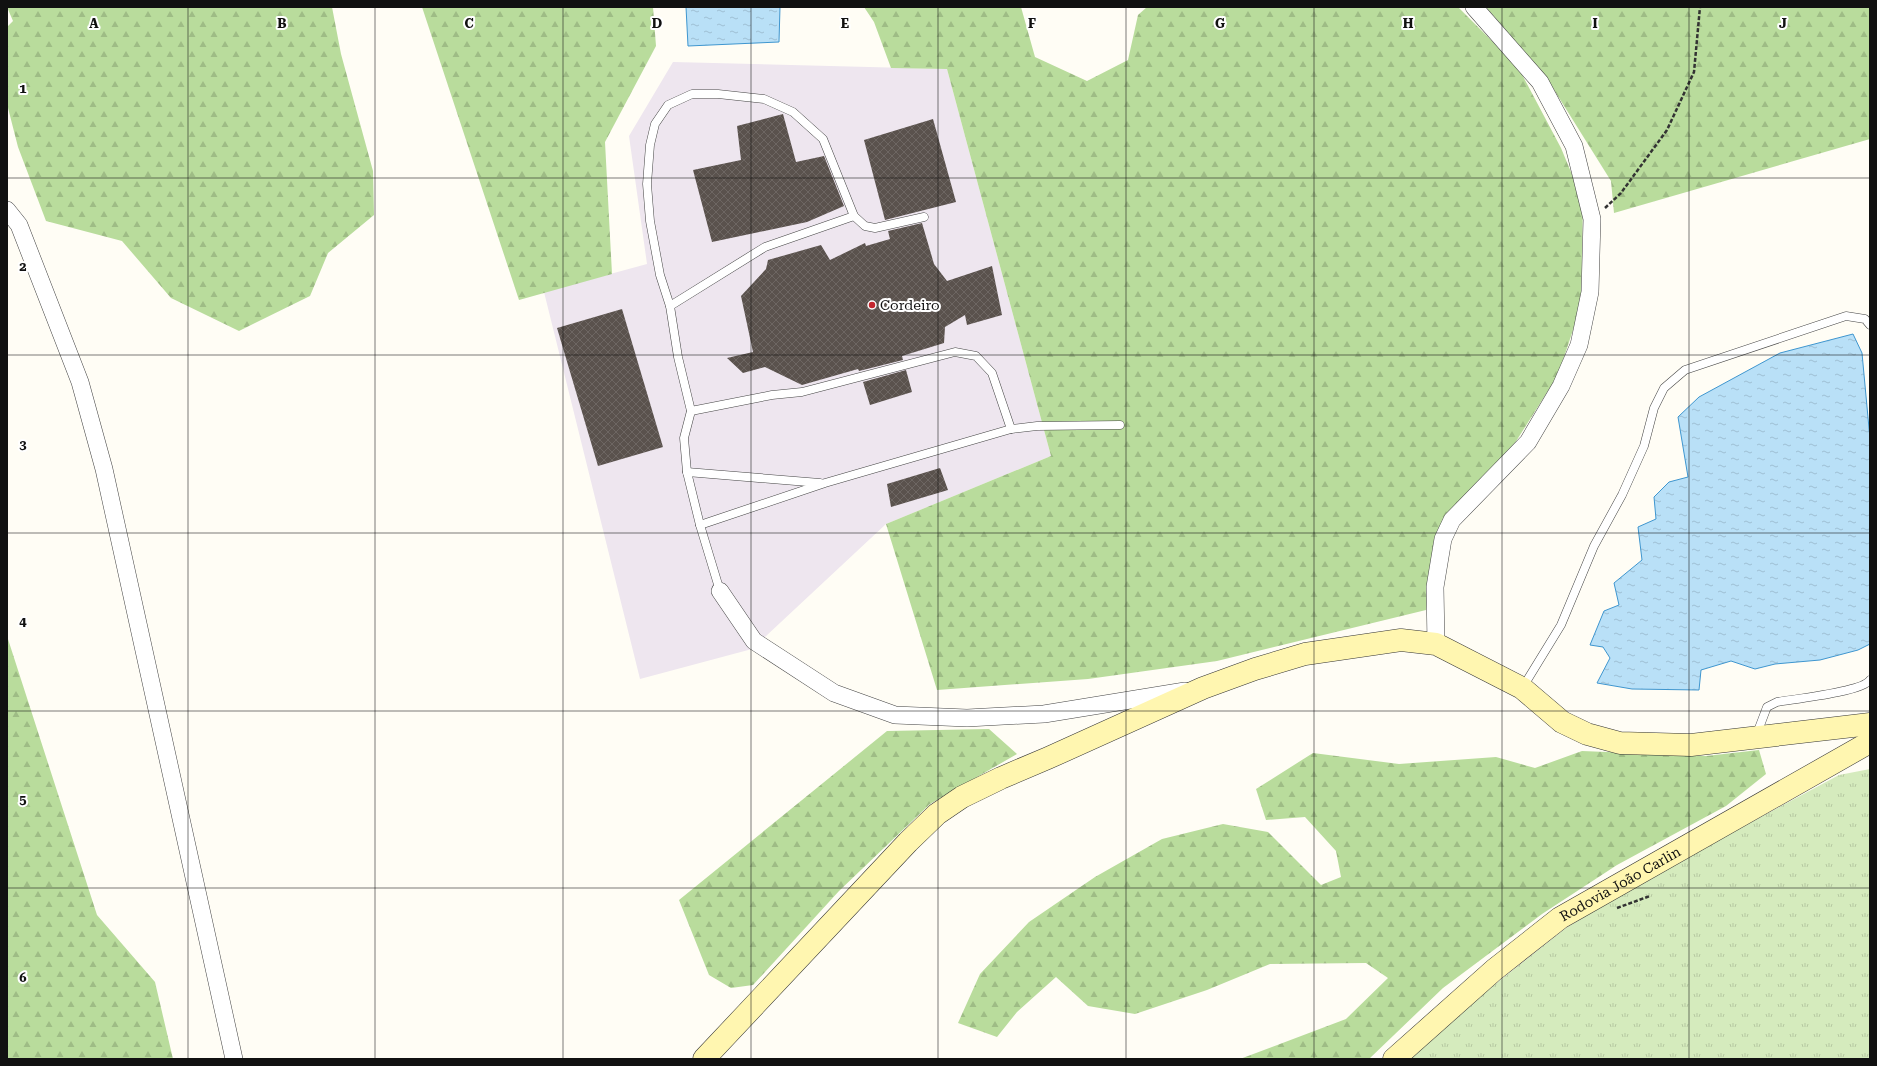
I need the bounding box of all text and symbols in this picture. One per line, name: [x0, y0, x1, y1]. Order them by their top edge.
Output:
text: A: [89, 16, 99, 31]
text: B: [277, 16, 287, 31]
text: C: [464, 16, 474, 31]
text: D: [652, 16, 662, 31]
text: E: [841, 16, 849, 31]
text: F: [1028, 16, 1036, 31]
text: G: [1215, 16, 1225, 31]
text: H: [1403, 16, 1414, 31]
text: I: [1592, 16, 1598, 31]
text: J: [1779, 16, 1787, 31]
text: 1: [19, 81, 27, 96]
text: 2: [19, 259, 27, 274]
place label: Cordeiro: [880, 297, 940, 313]
marker: Cordeiro: [867, 300, 877, 310]
text: 3: [19, 437, 27, 452]
text: 4: [19, 614, 27, 629]
text: 5: [19, 792, 27, 807]
street label: Rodovia João Carlin: [1557, 843, 1683, 924]
text: 6: [19, 970, 27, 985]

